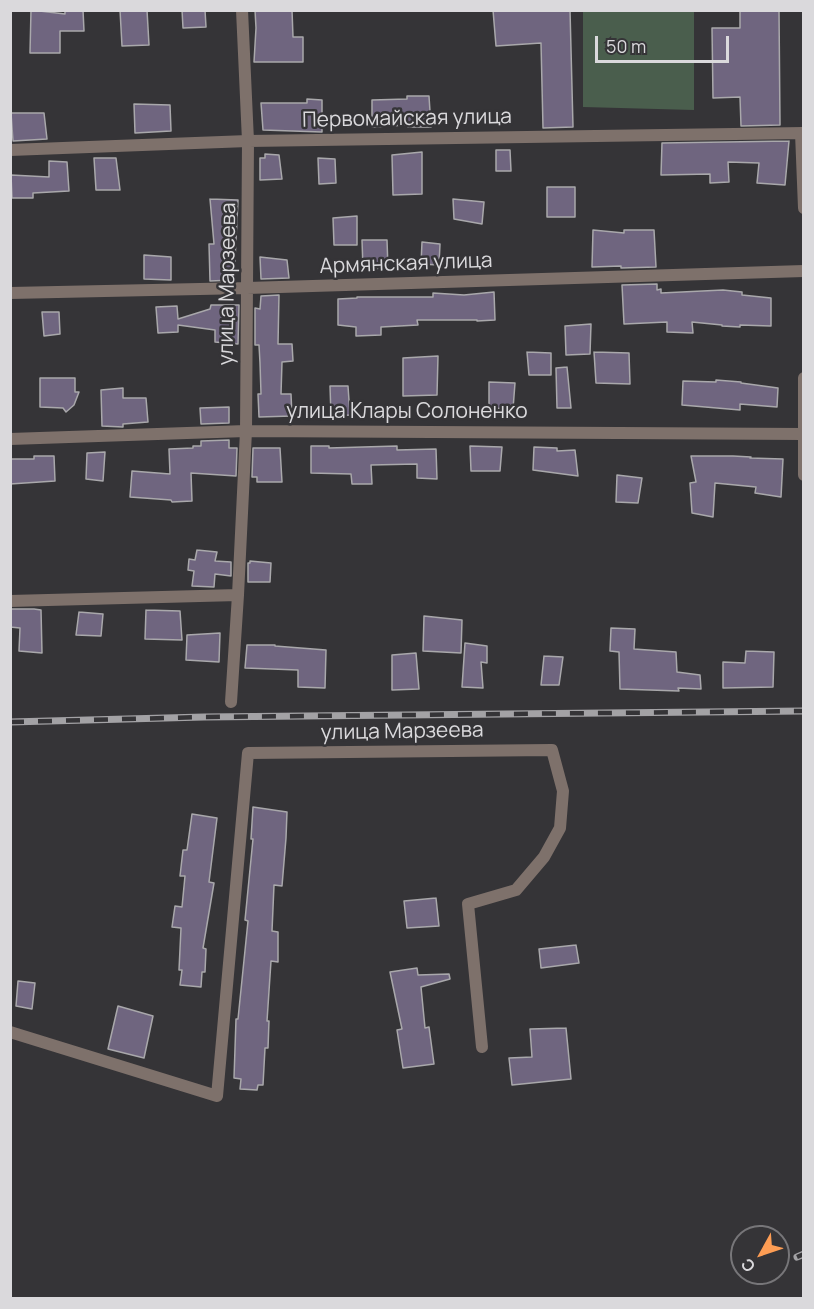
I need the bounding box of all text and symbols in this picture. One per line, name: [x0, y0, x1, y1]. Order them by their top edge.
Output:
scale bar: [598, 24, 732, 62]
text: 50 m: [606, 34, 646, 58]
street label: Первомайская улица: [302, 105, 512, 133]
street label: улица Марзеева: [214, 202, 242, 366]
street label: Армянская улица: [319, 248, 493, 280]
street label: улица Клары Солоненко: [286, 399, 528, 425]
street label: улица Марзеева: [320, 718, 484, 746]
north arrow: [730, 1225, 790, 1285]
text: С: [736, 1254, 760, 1277]

